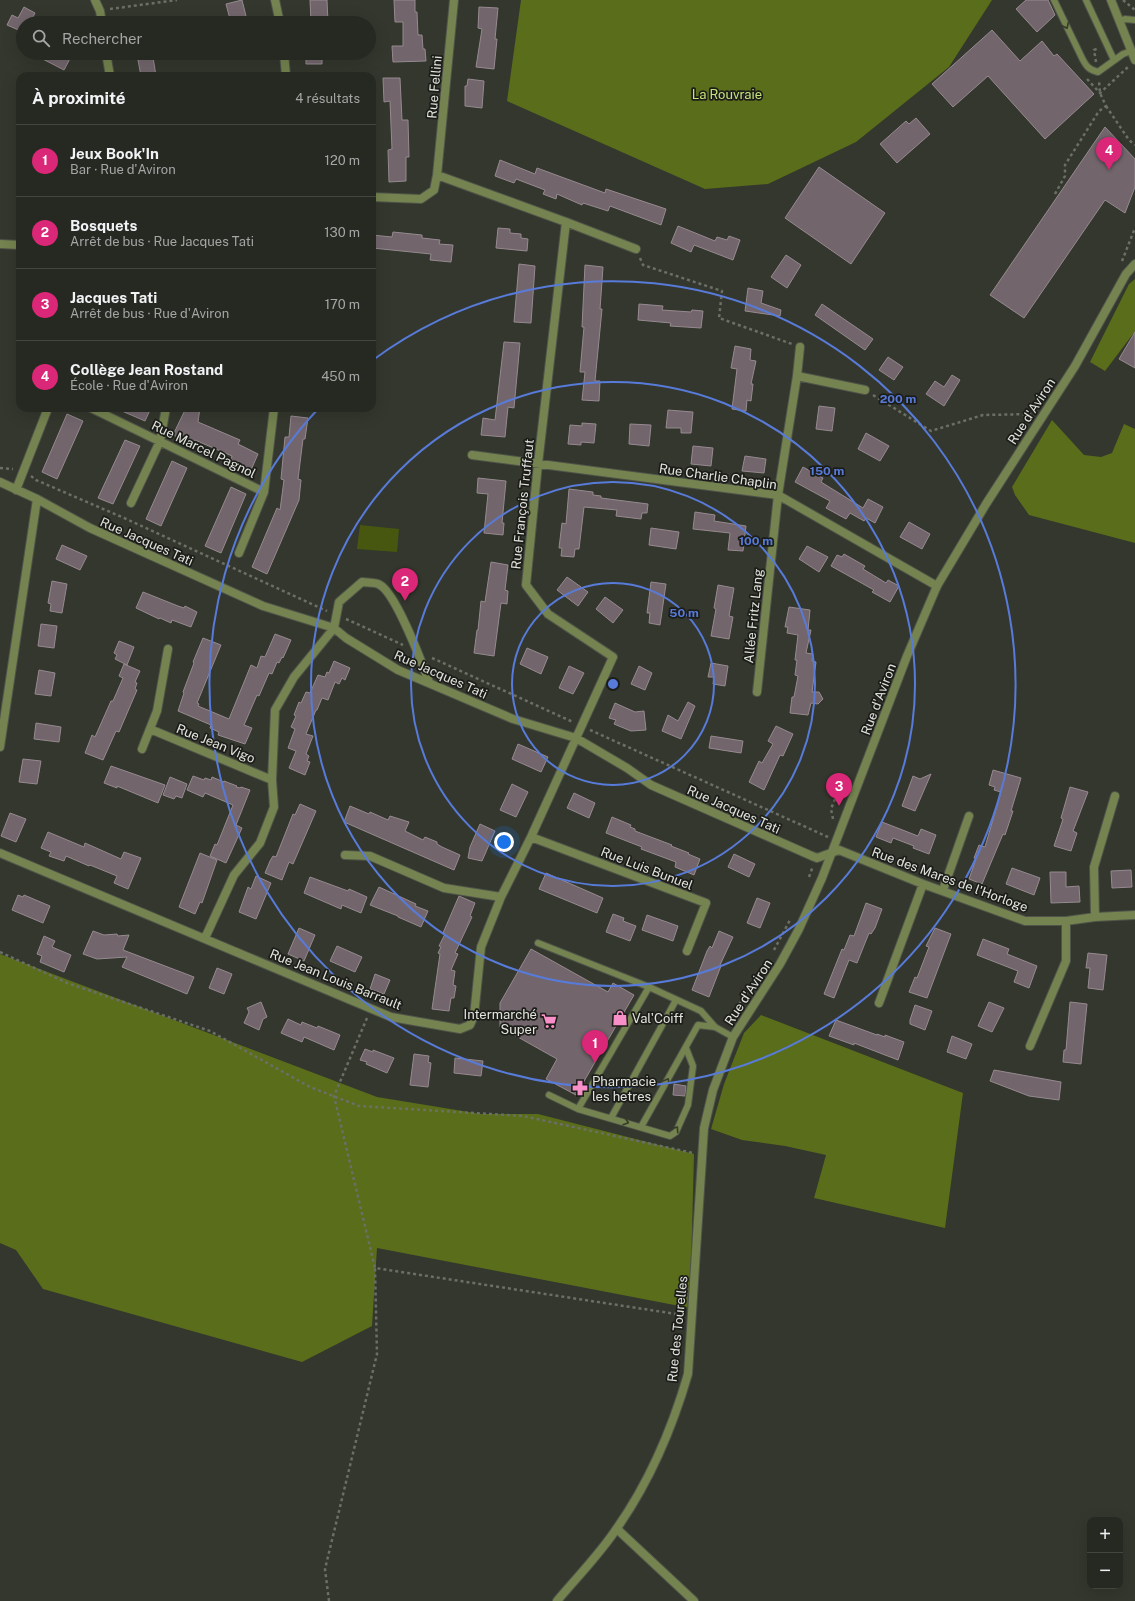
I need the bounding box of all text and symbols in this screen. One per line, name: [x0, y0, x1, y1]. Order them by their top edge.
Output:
search box: [16, 16, 376, 60]
one-way arrow: [1061, 21, 1069, 29]
icon: search: [30, 27, 52, 49]
text: Rechercher: [62, 30, 142, 47]
street label: Rue Fellini: [424, 55, 445, 119]
park label: La Rouvraie: [692, 87, 762, 102]
text: À proximité: [32, 88, 126, 108]
text: 4 résultats: [295, 91, 360, 106]
pin: 4: [1096, 137, 1122, 170]
text: Jeux Book'In: [70, 145, 159, 162]
text: 1: [42, 153, 48, 168]
text: 120 m: [325, 153, 360, 168]
text: Bar · Rue d'Aviron: [70, 162, 176, 177]
text: Bosquets: [70, 217, 137, 234]
text: 2: [41, 225, 49, 240]
text: 130 m: [324, 225, 360, 240]
text: Arrêt de bus · Rue Jacques Tati: [70, 234, 254, 249]
text: Jacques Tati: [70, 289, 157, 306]
text: 3: [41, 297, 49, 312]
text: 170 m: [325, 297, 360, 312]
text: Arrêt de bus · Rue d'Aviron: [70, 306, 229, 321]
text: Collège Jean Rostand: [70, 361, 223, 378]
text: 4: [41, 369, 49, 384]
text: 450 m: [321, 369, 360, 384]
street label: Rue d'Aviron: [1005, 376, 1058, 447]
text: École · Rue d'Aviron: [70, 378, 188, 393]
text: 200 m: [880, 392, 916, 406]
street label: Rue Marcel Pagnol: [149, 418, 258, 481]
street label: Rue François Truffaut: [508, 438, 537, 570]
street label: Rue Charlie Chaplin: [658, 461, 778, 492]
text: 150 m: [810, 464, 844, 478]
street label: Rue Jacques Tati: [98, 514, 196, 569]
text: 100 m: [739, 534, 773, 548]
pin: 2: [392, 568, 418, 601]
street label: Allée Fritz Lang: [741, 568, 766, 664]
text: 50 m: [669, 606, 699, 620]
street label: Rue Jacques Tati: [392, 647, 490, 702]
street label: Rue d'Aviron: [858, 661, 899, 737]
centre of rings: [606, 677, 620, 691]
street label: Rue Jean Vigo: [174, 721, 257, 766]
pin: 3: [826, 773, 852, 806]
street label: Rue Jacques Tati: [685, 782, 783, 837]
your location: [494, 832, 514, 852]
street label: Rue Luis Bunuel: [599, 844, 695, 893]
street label: Rue des Mares de l'Horloge: [870, 844, 1030, 915]
street label: Rue Jean Louis Barrault: [268, 946, 404, 1013]
street label: Rue d'Aviron: [722, 957, 775, 1028]
place label: Intermarché Super: [464, 1007, 537, 1037]
shop icon: Val'Coiff: [611, 1009, 629, 1027]
place label: Val'Coiff: [632, 1011, 683, 1026]
supermarket icon: Intermarché Super: [540, 1012, 558, 1030]
pin: 1: [582, 1030, 608, 1063]
place label: Pharmacie les hetres: [592, 1074, 656, 1104]
one-way arrow: [663, 1078, 670, 1085]
pharmacy icon: Pharmacie les hetres: [571, 1079, 589, 1097]
one-way arrow: [622, 1118, 629, 1126]
one-way arrow: [671, 1126, 679, 1133]
street label: Rue des Tourelles: [664, 1275, 691, 1383]
map controls: [1087, 1517, 1123, 1589]
button: +: [1087, 1517, 1123, 1553]
button: −: [1087, 1553, 1123, 1589]

